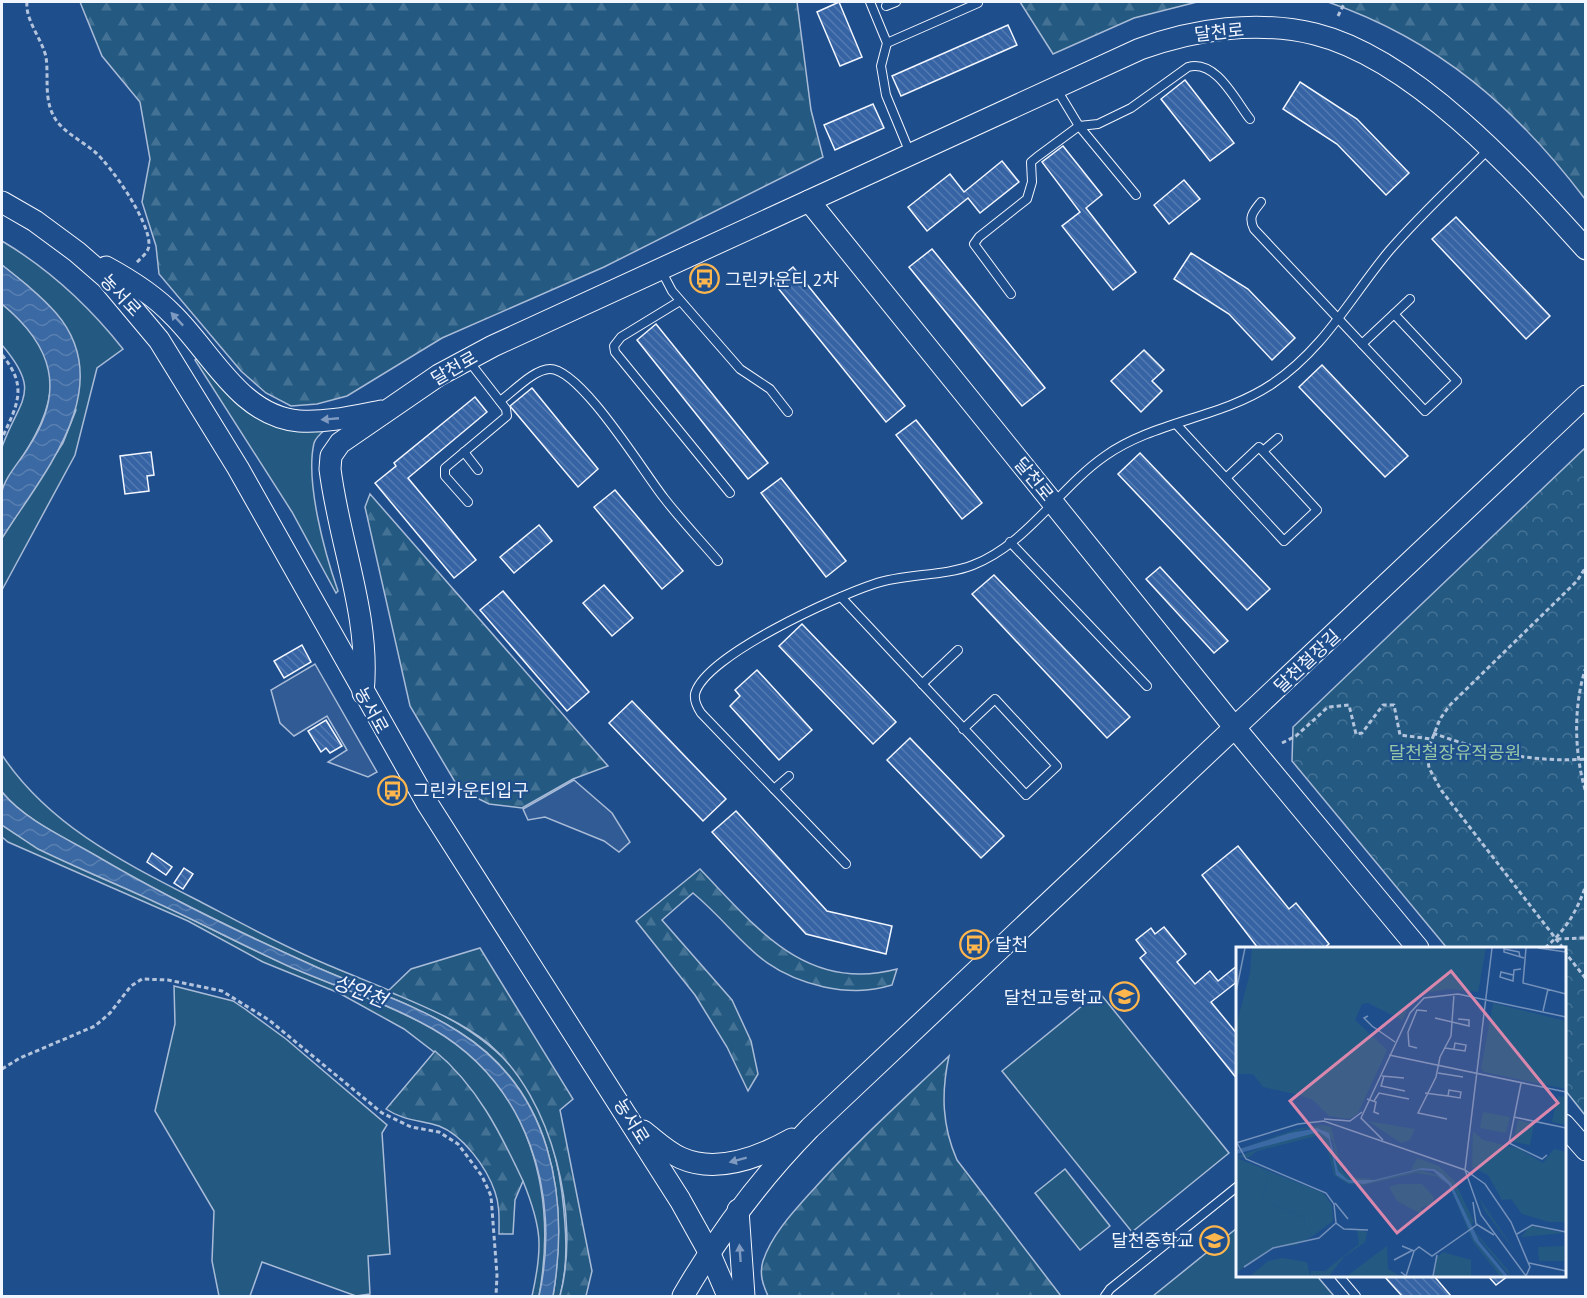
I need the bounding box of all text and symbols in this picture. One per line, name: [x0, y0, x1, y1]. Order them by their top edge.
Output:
street label: 달천로: [1193, 18, 1245, 46]
bus stop icon: 그린카운티 2차: [688, 263, 720, 295]
place label: 그린카운티 2차: [725, 268, 839, 291]
street label: 농서로: [96, 269, 146, 321]
one-way arrow: [170, 311, 184, 326]
street label: 달천로: [427, 346, 481, 390]
one-way arrow: [320, 414, 339, 424]
street label: 달천로: [1009, 452, 1059, 506]
street label: 달천철장길: [1269, 624, 1345, 698]
street label: 농서로: [350, 683, 394, 737]
park label: 달천철장유적공원: [1389, 741, 1521, 764]
bus stop icon: 그린카운티입구: [376, 774, 408, 806]
place label: 그린카운티입구: [413, 779, 529, 802]
bus stop icon: 달천: [958, 928, 990, 960]
place label: 달천: [995, 933, 1028, 956]
inset map: [1236, 947, 1566, 1277]
water label: 상안천: [330, 969, 393, 1014]
school or university icon: 달천고등학교: [1108, 981, 1140, 1013]
place label: 달천고등학교: [1004, 986, 1103, 1009]
street label: 농서로: [609, 1094, 655, 1148]
one-way arrow: [729, 1156, 747, 1165]
school or university icon: 달천중학교: [1199, 1224, 1231, 1256]
place label: 달천중학교: [1111, 1229, 1194, 1252]
one-way arrow: [735, 1244, 745, 1263]

